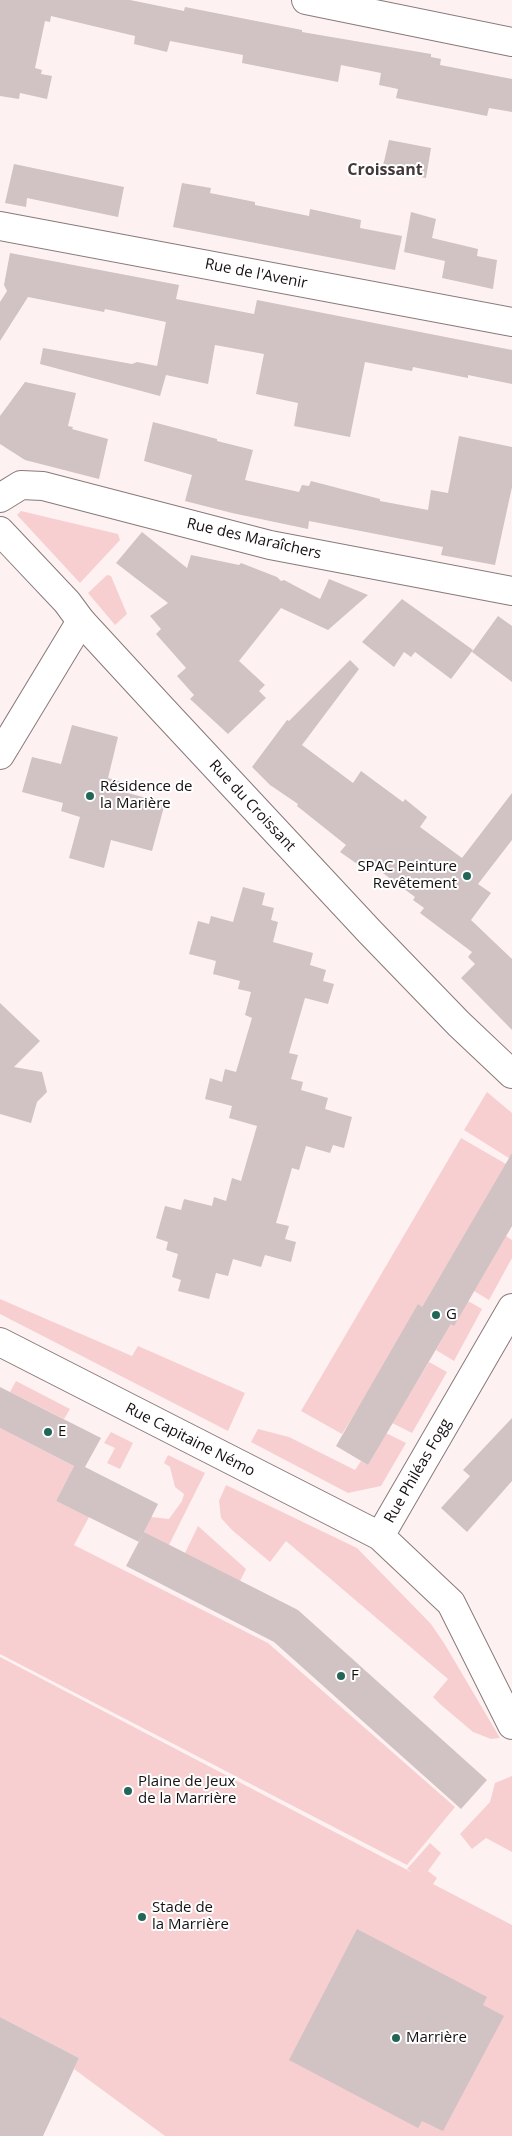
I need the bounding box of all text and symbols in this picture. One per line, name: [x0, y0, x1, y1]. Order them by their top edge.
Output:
district label: Croissant: [347, 160, 423, 180]
street label: Rue de l'Avenir: [203, 255, 309, 293]
street label: Rue des Maraîchers: [185, 515, 323, 563]
street label: Rue du Croissant: [205, 756, 299, 856]
place label: Résidence de la Marière: [100, 778, 193, 813]
marker: Résidence de la Marière: [84, 790, 96, 802]
place label: SPAC Peinture Revêtement: [357, 858, 457, 893]
marker: SPAC Peinture Revêtement: [461, 870, 473, 882]
place label: G: [446, 1306, 457, 1324]
marker: G: [430, 1309, 442, 1321]
street label: Rue Capitaine Némo: [122, 1399, 258, 1481]
street label: Rue Philéas Fogg: [381, 1416, 455, 1526]
place label: E: [58, 1423, 66, 1441]
marker: E: [42, 1426, 54, 1438]
place label: F: [351, 1667, 359, 1685]
marker: F: [335, 1670, 347, 1682]
place label: Plaine de Jeux de la Marrière: [138, 1773, 236, 1808]
marker: Plaine de Jeux de la Marrière: [122, 1785, 134, 1797]
place label: Stade de la Marrière: [152, 1899, 229, 1934]
marker: Stade de la Marrière: [136, 1911, 148, 1923]
place label: Marrière: [406, 2029, 467, 2047]
marker: Marrière: [390, 2032, 402, 2044]

